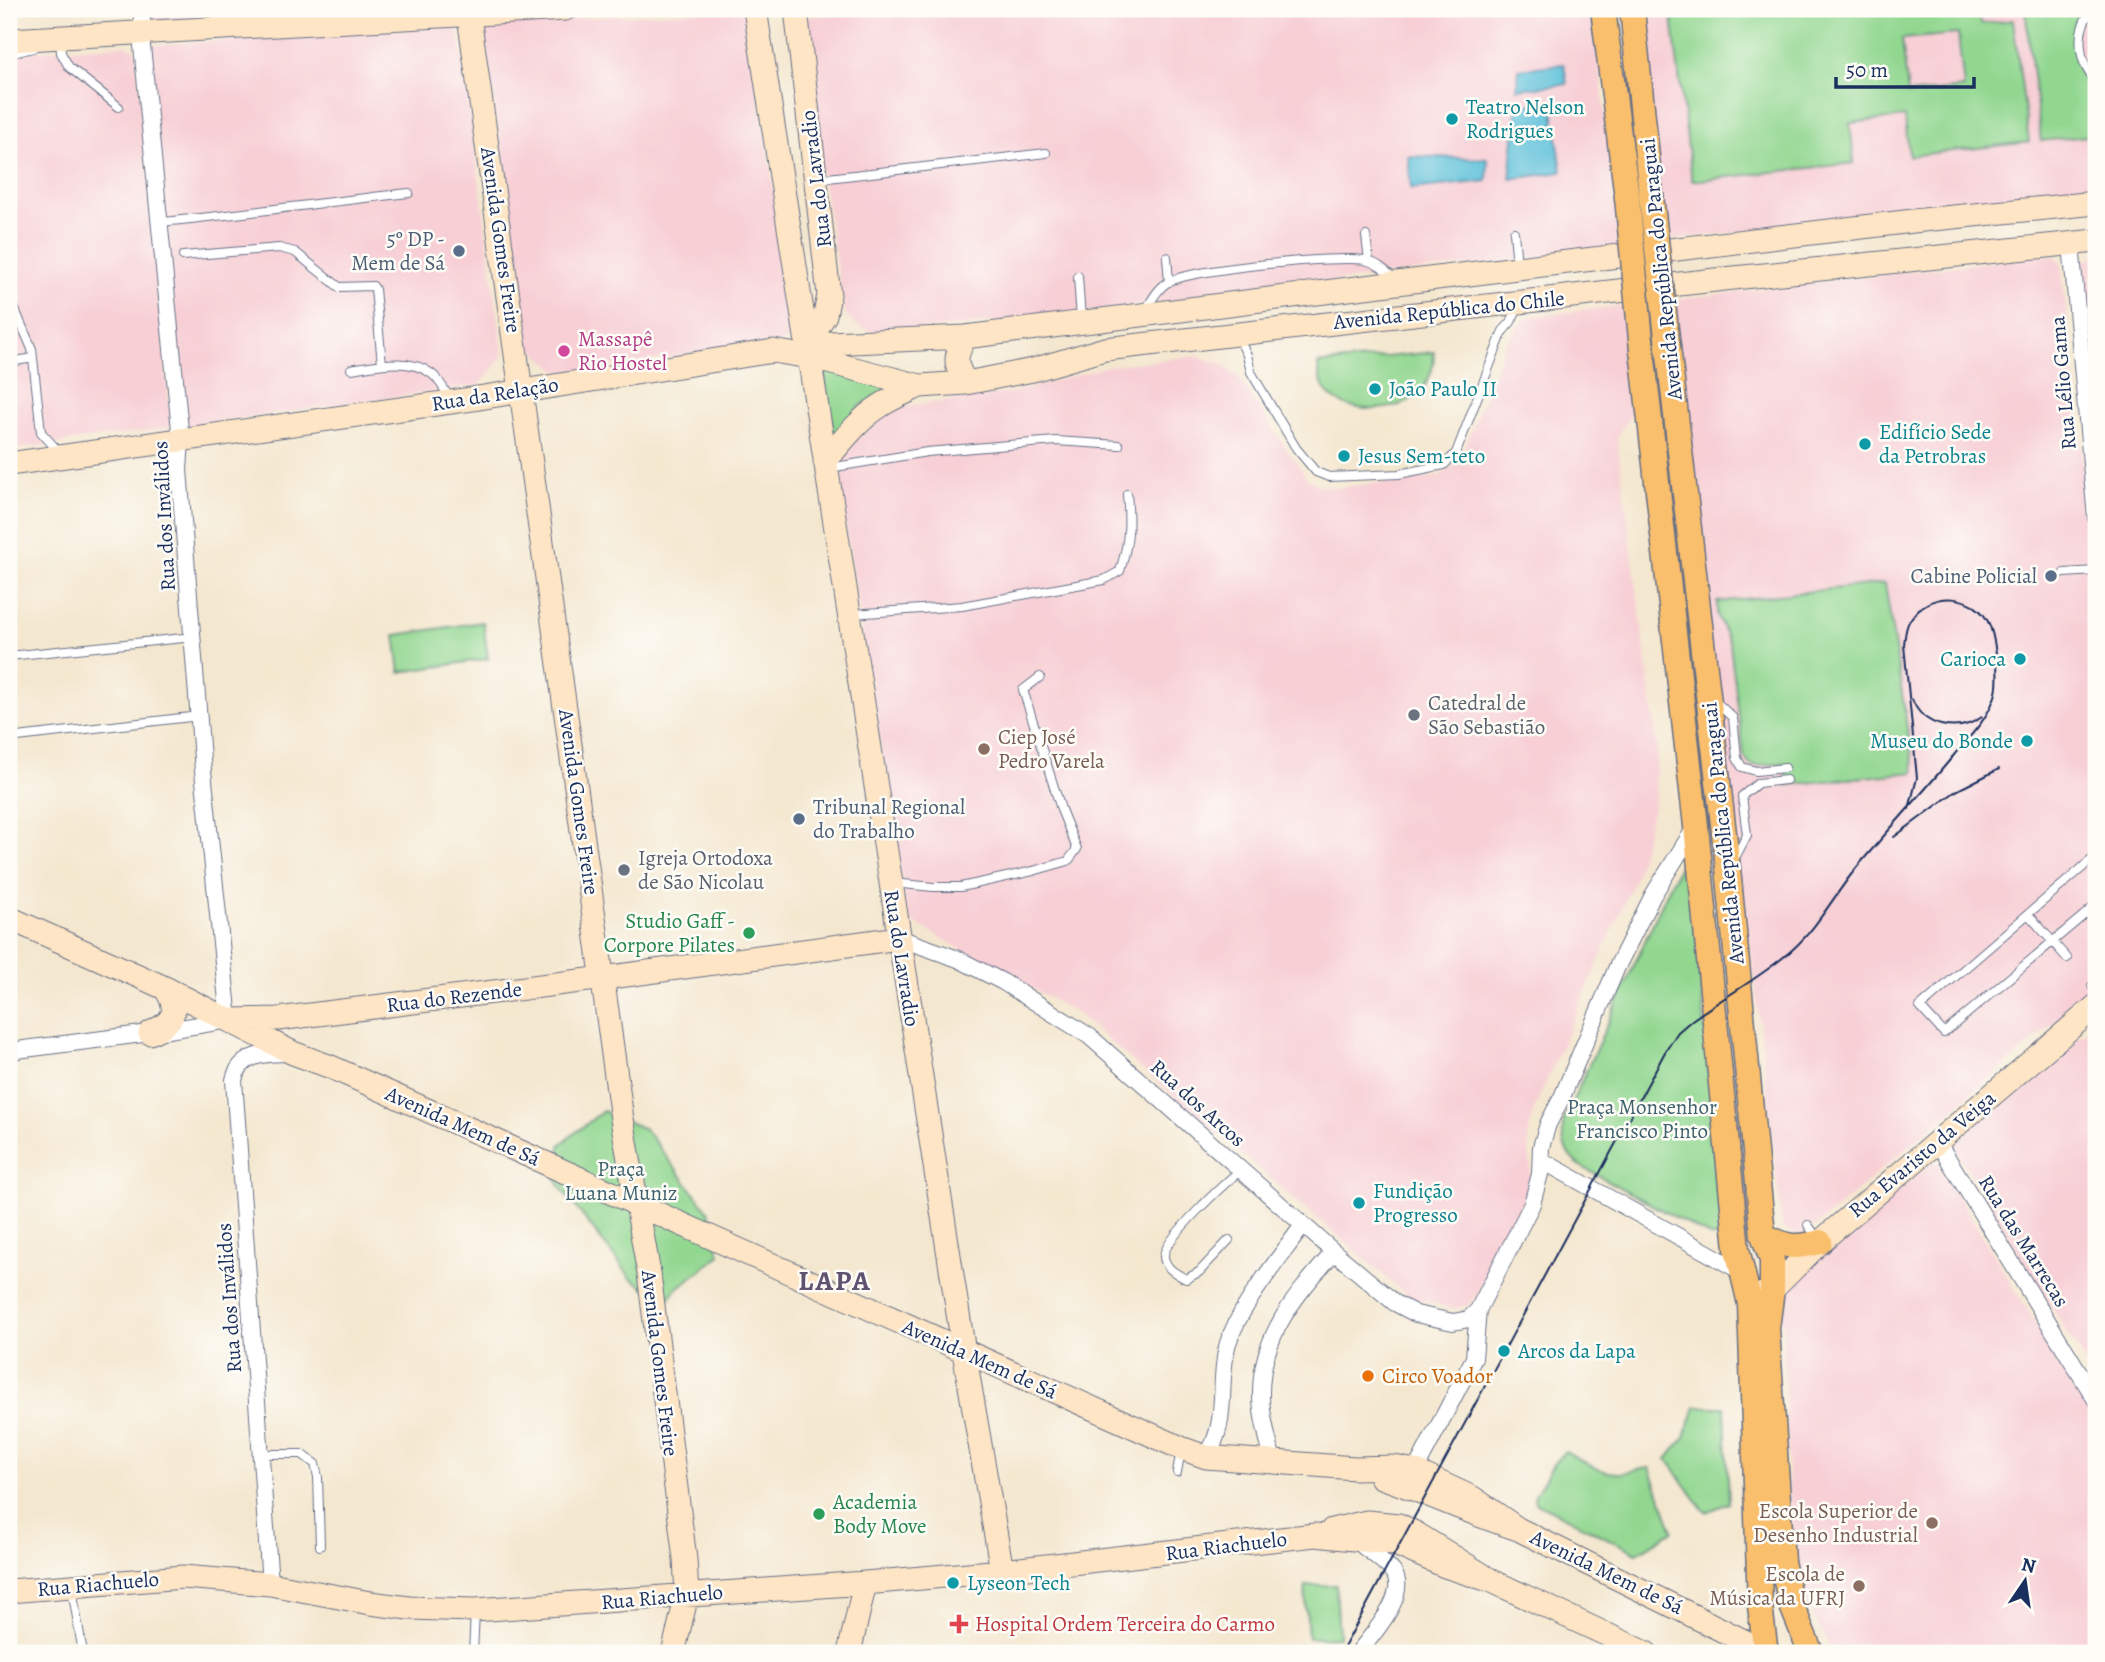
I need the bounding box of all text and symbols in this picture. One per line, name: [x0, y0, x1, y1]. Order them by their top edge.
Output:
scale bar: [1836, 46, 1974, 90]
text: 50 m: [1846, 56, 1888, 84]
place label: Teatro Nelson Rodrigues: [1466, 93, 1584, 145]
street label: Rua do Lavradio: [794, 109, 838, 249]
marker: Teatro Nelson Rodrigues: [1444, 111, 1460, 127]
street label: Avenida República do Paraguai: [1633, 137, 1689, 402]
street label: Avenida Gomes Freire: [474, 144, 528, 335]
place label: 5º DP - Mem de Sá: [351, 225, 445, 277]
marker: 5º DP - Mem de Sá: [451, 243, 467, 259]
street label: Avenida República do Chile: [1331, 284, 1566, 336]
street label: Rua Lélio Gama: [2043, 315, 2083, 451]
place label: Massapê Rio Hostel: [578, 325, 667, 377]
marker: Massapê Rio Hostel: [556, 343, 572, 359]
street label: Rua da Relação: [430, 370, 560, 418]
place label: João Paulo II: [1389, 375, 1497, 403]
marker: João Paulo II: [1367, 381, 1383, 397]
place label: Edifício Sede da Petrobras: [1879, 418, 1991, 470]
marker: Edifício Sede da Petrobras: [1857, 436, 1873, 452]
street label: Rua dos Inválidos: [146, 440, 182, 592]
place label: Jesus Sem-teto: [1358, 442, 1485, 470]
marker: Jesus Sem-teto: [1336, 448, 1352, 464]
place label: Cabine Policial: [1911, 562, 2037, 590]
marker: Cabine Policial: [2043, 568, 2059, 584]
place label: Carioca: [1940, 645, 2006, 673]
marker: Carioca: [2012, 651, 2028, 667]
place label: Catedral de São Sebastião: [1428, 689, 1545, 741]
street label: Avenida República do Paraguai: [1695, 701, 1751, 966]
street label: Avenida Gomes Freire: [552, 706, 606, 897]
marker: Catedral de São Sebastião: [1406, 707, 1422, 723]
place label: Ciep José Pedro Varela: [998, 723, 1105, 775]
place label: Museu do Bonde: [1870, 727, 2013, 755]
marker: Museu do Bonde: [2019, 733, 2035, 749]
marker: Ciep José Pedro Varela: [976, 741, 992, 757]
place label: Tribunal Regional do Trabalho: [813, 793, 965, 845]
marker: Tribunal Regional do Trabalho: [791, 811, 807, 827]
place label: Igreja Ortodoxa de São Nicolau: [638, 844, 773, 896]
marker: Igreja Ortodoxa de São Nicolau: [616, 862, 632, 878]
street label: Rua do Lavradio: [877, 888, 927, 1028]
place label: Studio Gaff - Corpore Pilates: [604, 907, 735, 959]
marker: Studio Gaff - Corpore Pilates: [741, 925, 757, 941]
street label: Rua do Rezende: [385, 975, 523, 1019]
street label: Rua dos Arcos: [1144, 1053, 1252, 1153]
street label: Avenida Mem de Sá: [380, 1079, 545, 1173]
street label: Rua Evaristo da Veiga: [1843, 1084, 2002, 1224]
park label: Praça Monsenhor Francisco Pinto: [1567, 1093, 1717, 1145]
park label: Praça Luana Muniz: [564, 1155, 678, 1207]
street label: Rua das Marrecas: [1972, 1170, 2076, 1312]
place label: Fundição Progresso: [1373, 1177, 1458, 1229]
marker: Fundição Progresso: [1351, 1195, 1367, 1211]
street label: Rua dos Inválidos: [210, 1222, 248, 1374]
district label: LAPA: [798, 1262, 872, 1300]
street label: Avenida Gomes Freire: [635, 1267, 685, 1458]
street label: Avenida Mem de Sá: [897, 1312, 1062, 1406]
place label: Arcos da Lapa: [1517, 1337, 1636, 1365]
marker: Arcos da Lapa: [1496, 1343, 1512, 1359]
place label: Circo Voador: [1382, 1362, 1493, 1390]
marker: Circo Voador: [1360, 1368, 1376, 1384]
place label: Academia Body Move: [832, 1488, 927, 1540]
place label: Escola Superior de Desenho Industrial: [1753, 1497, 1918, 1549]
marker: Academia Body Move: [811, 1506, 827, 1522]
marker: Escola Superior de Desenho Industrial: [1924, 1515, 1940, 1531]
street label: Avenida Mem de Sá: [1525, 1522, 1688, 1621]
street label: Rua Riachuelo: [1164, 1525, 1288, 1567]
north arrow: [1990, 1546, 2060, 1616]
text: N: [2019, 1551, 2038, 1580]
place label: Escola de Música da UFRJ: [1709, 1560, 1845, 1612]
street label: Rua Riachuelo: [36, 1565, 160, 1603]
place label: Lyseon Tech: [967, 1569, 1070, 1597]
marker: Lyseon Tech: [945, 1575, 961, 1591]
street label: Rua Riachuelo: [600, 1578, 724, 1616]
marker: Escola de Música da UFRJ: [1851, 1578, 1867, 1594]
place label: Hospital Ordem Terceira do Carmo: [975, 1610, 1275, 1638]
marker: Hospital Ordem Terceira do Carmo: [949, 1614, 969, 1634]

